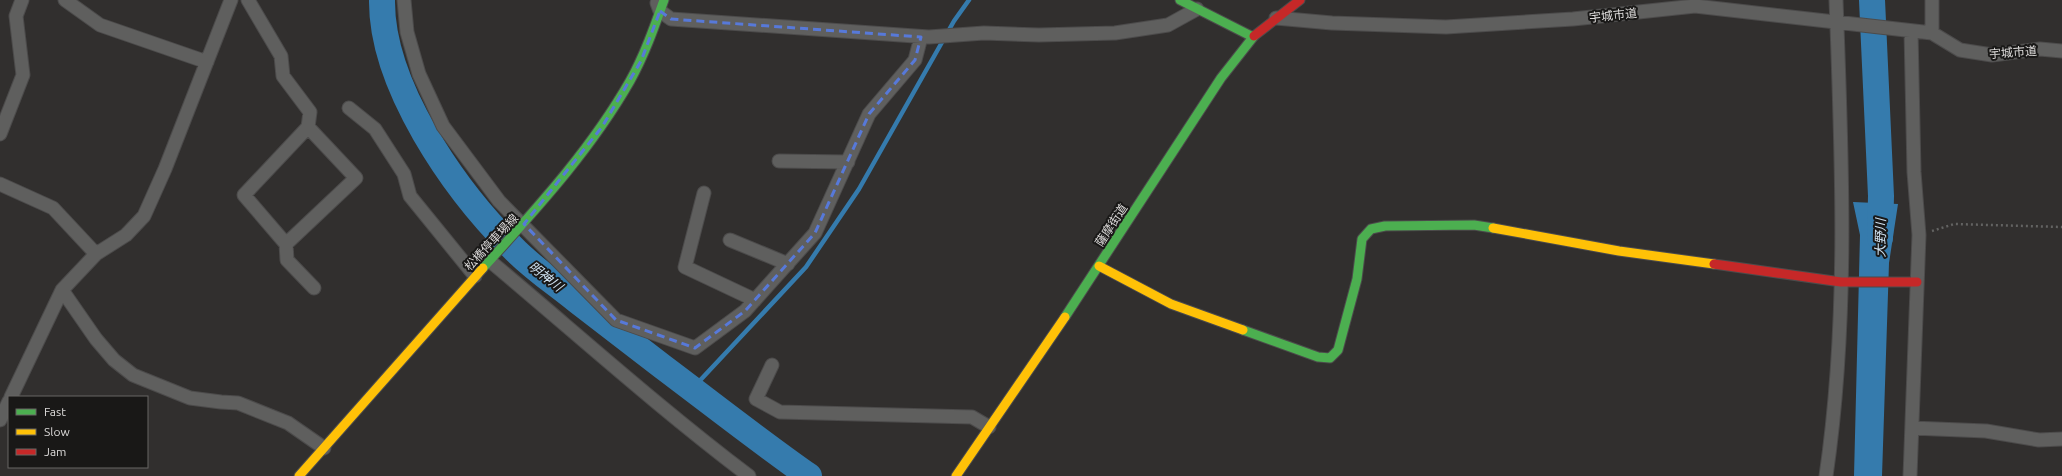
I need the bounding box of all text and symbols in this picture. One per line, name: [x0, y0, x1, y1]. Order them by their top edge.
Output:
street label: 宇城市道: [1588, 6, 1638, 24]
street label: 宇城市道: [1989, 44, 2037, 60]
street label: 薩摩街道: [1092, 201, 1130, 249]
street label: 松橋停車場線: [462, 211, 520, 273]
water label: 大野川: [1873, 216, 1887, 258]
water label: 明神川: [526, 258, 567, 295]
legend: [8, 396, 148, 468]
text: Fast: [44, 405, 66, 418]
text: Slow: [44, 425, 70, 438]
text: Jam: [44, 445, 66, 458]

